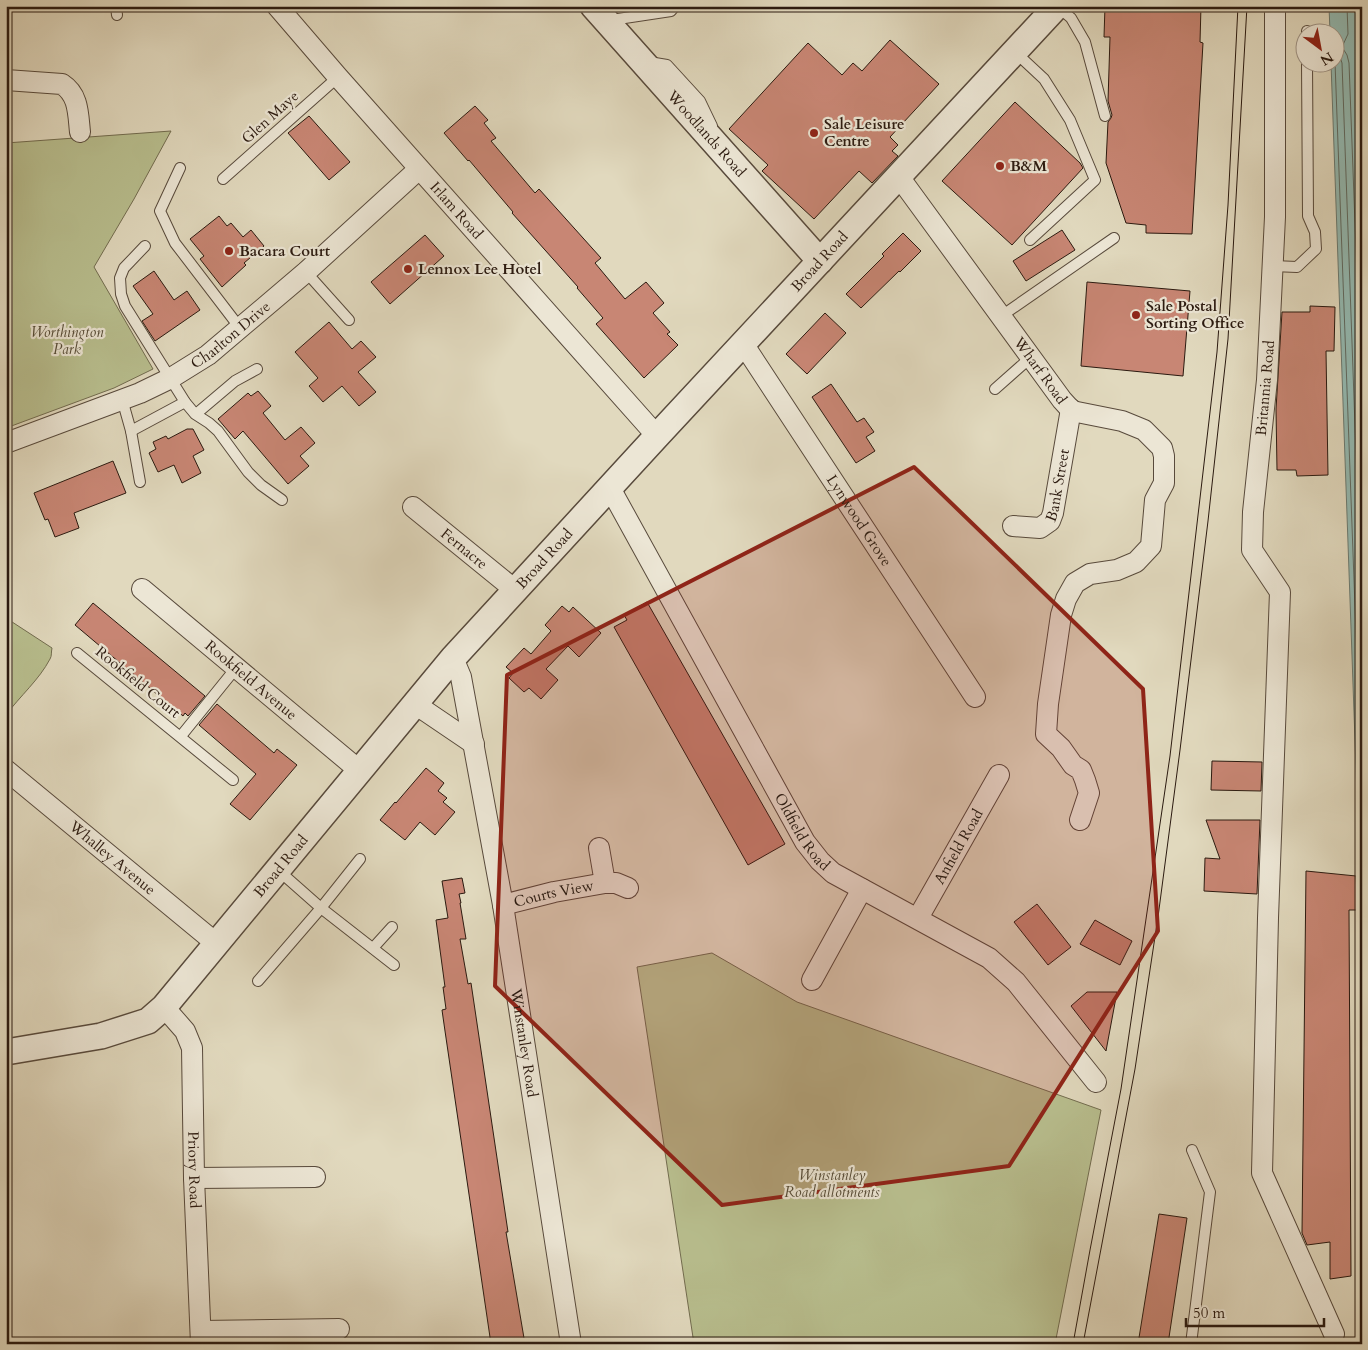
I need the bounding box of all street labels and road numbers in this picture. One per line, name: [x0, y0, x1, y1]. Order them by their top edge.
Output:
street label: Woodlands Road: [662, 85, 751, 181]
street label: Glen Maye: [237, 86, 303, 148]
street label: Irlam Road: [426, 177, 487, 243]
street label: Broad Road: [786, 227, 852, 296]
street label: Charlton Drive: [187, 296, 275, 373]
street label: Wharf Road: [1009, 332, 1072, 408]
street label: Britannia Road: [1251, 339, 1279, 437]
street label: Bank Street: [1041, 447, 1074, 524]
street label: Lynwood Grove: [822, 471, 897, 570]
street label: Fernacre: [437, 524, 492, 574]
street label: Broad Road: [511, 524, 577, 593]
street label: Rookfield Avenue: [201, 636, 301, 724]
street label: Rookfield Court: [91, 642, 185, 723]
street label: Oldfield Road: [770, 789, 834, 875]
street label: Anfield Road: [929, 805, 988, 888]
street label: Whalley Avenue: [64, 816, 160, 899]
street label: Broad Road: [249, 831, 312, 901]
street label: Courts View: [512, 875, 595, 912]
street label: Winstanley Road: [506, 986, 543, 1099]
street label: Priory Road: [183, 1131, 205, 1209]

